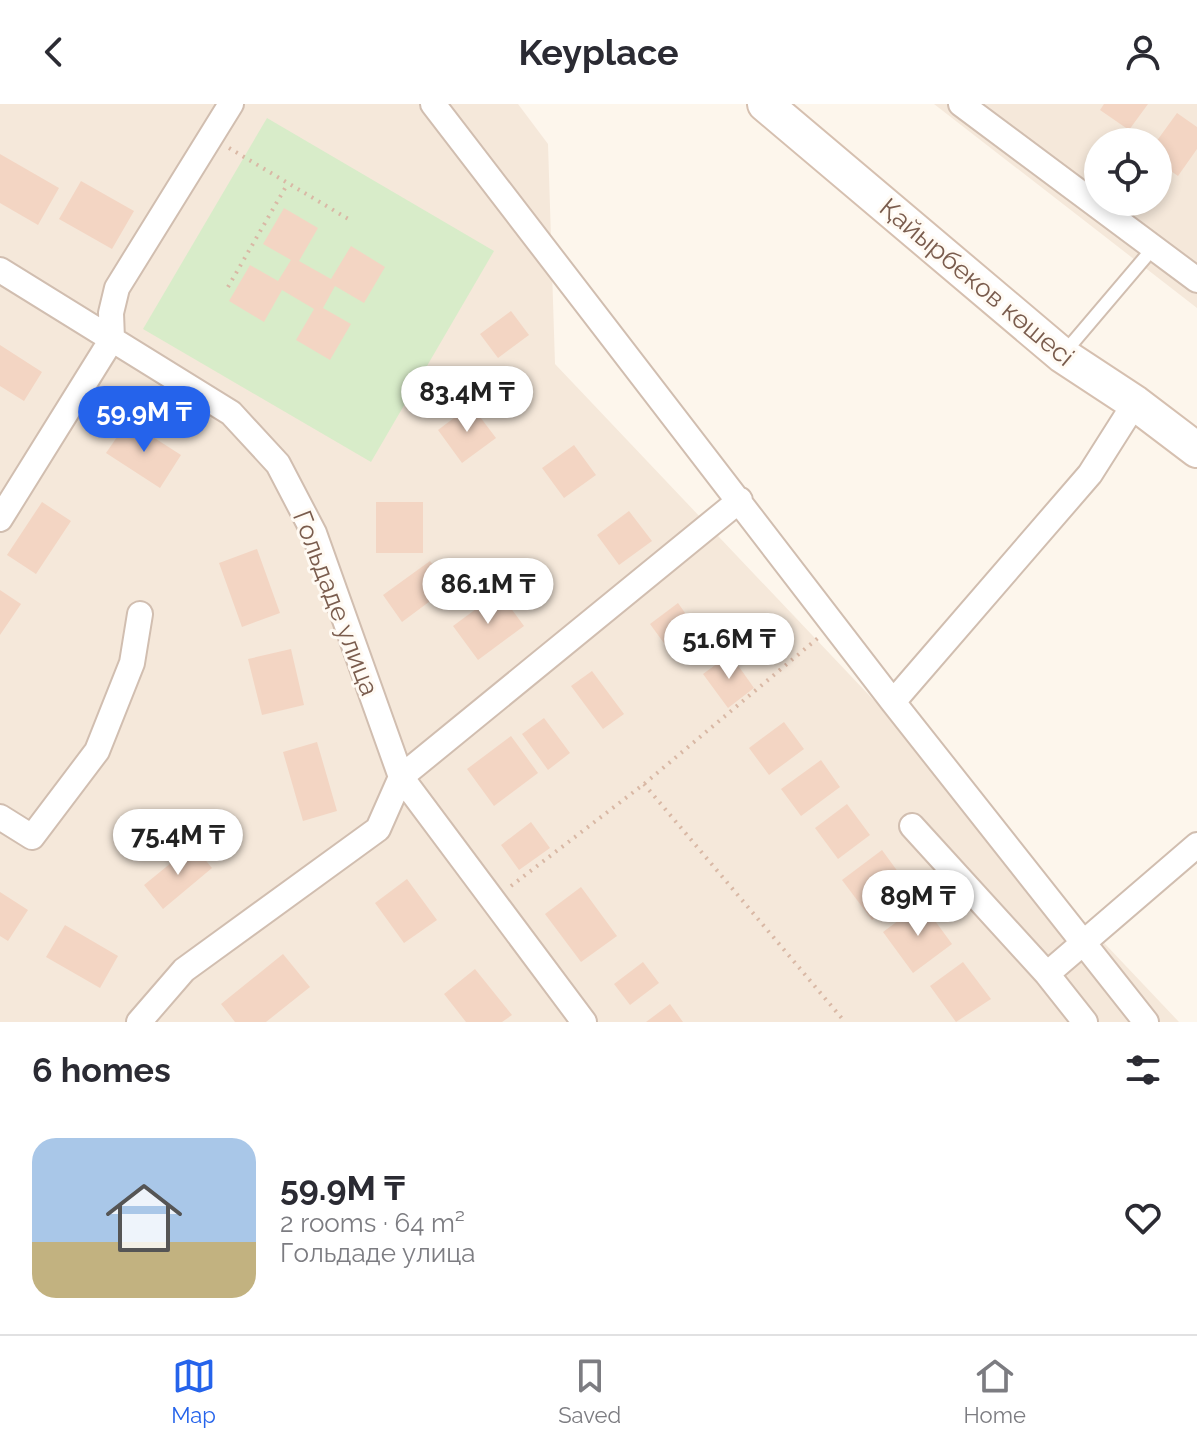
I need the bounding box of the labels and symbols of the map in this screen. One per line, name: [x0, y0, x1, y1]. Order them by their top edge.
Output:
street label: Қайырбеков көшесі: [874, 192, 1080, 372]
pin: 83.4M ₸: [393, 366, 541, 434]
pin: 59.9M ₸: [70, 386, 218, 454]
street label: Гольдаде улица: [287, 506, 385, 700]
pin: 86.1M ₸: [414, 558, 562, 626]
pin: 51.6M ₸: [655, 613, 803, 681]
pin: 75.4M ₸: [104, 809, 252, 877]
pin: 89M ₸: [862, 870, 974, 938]

